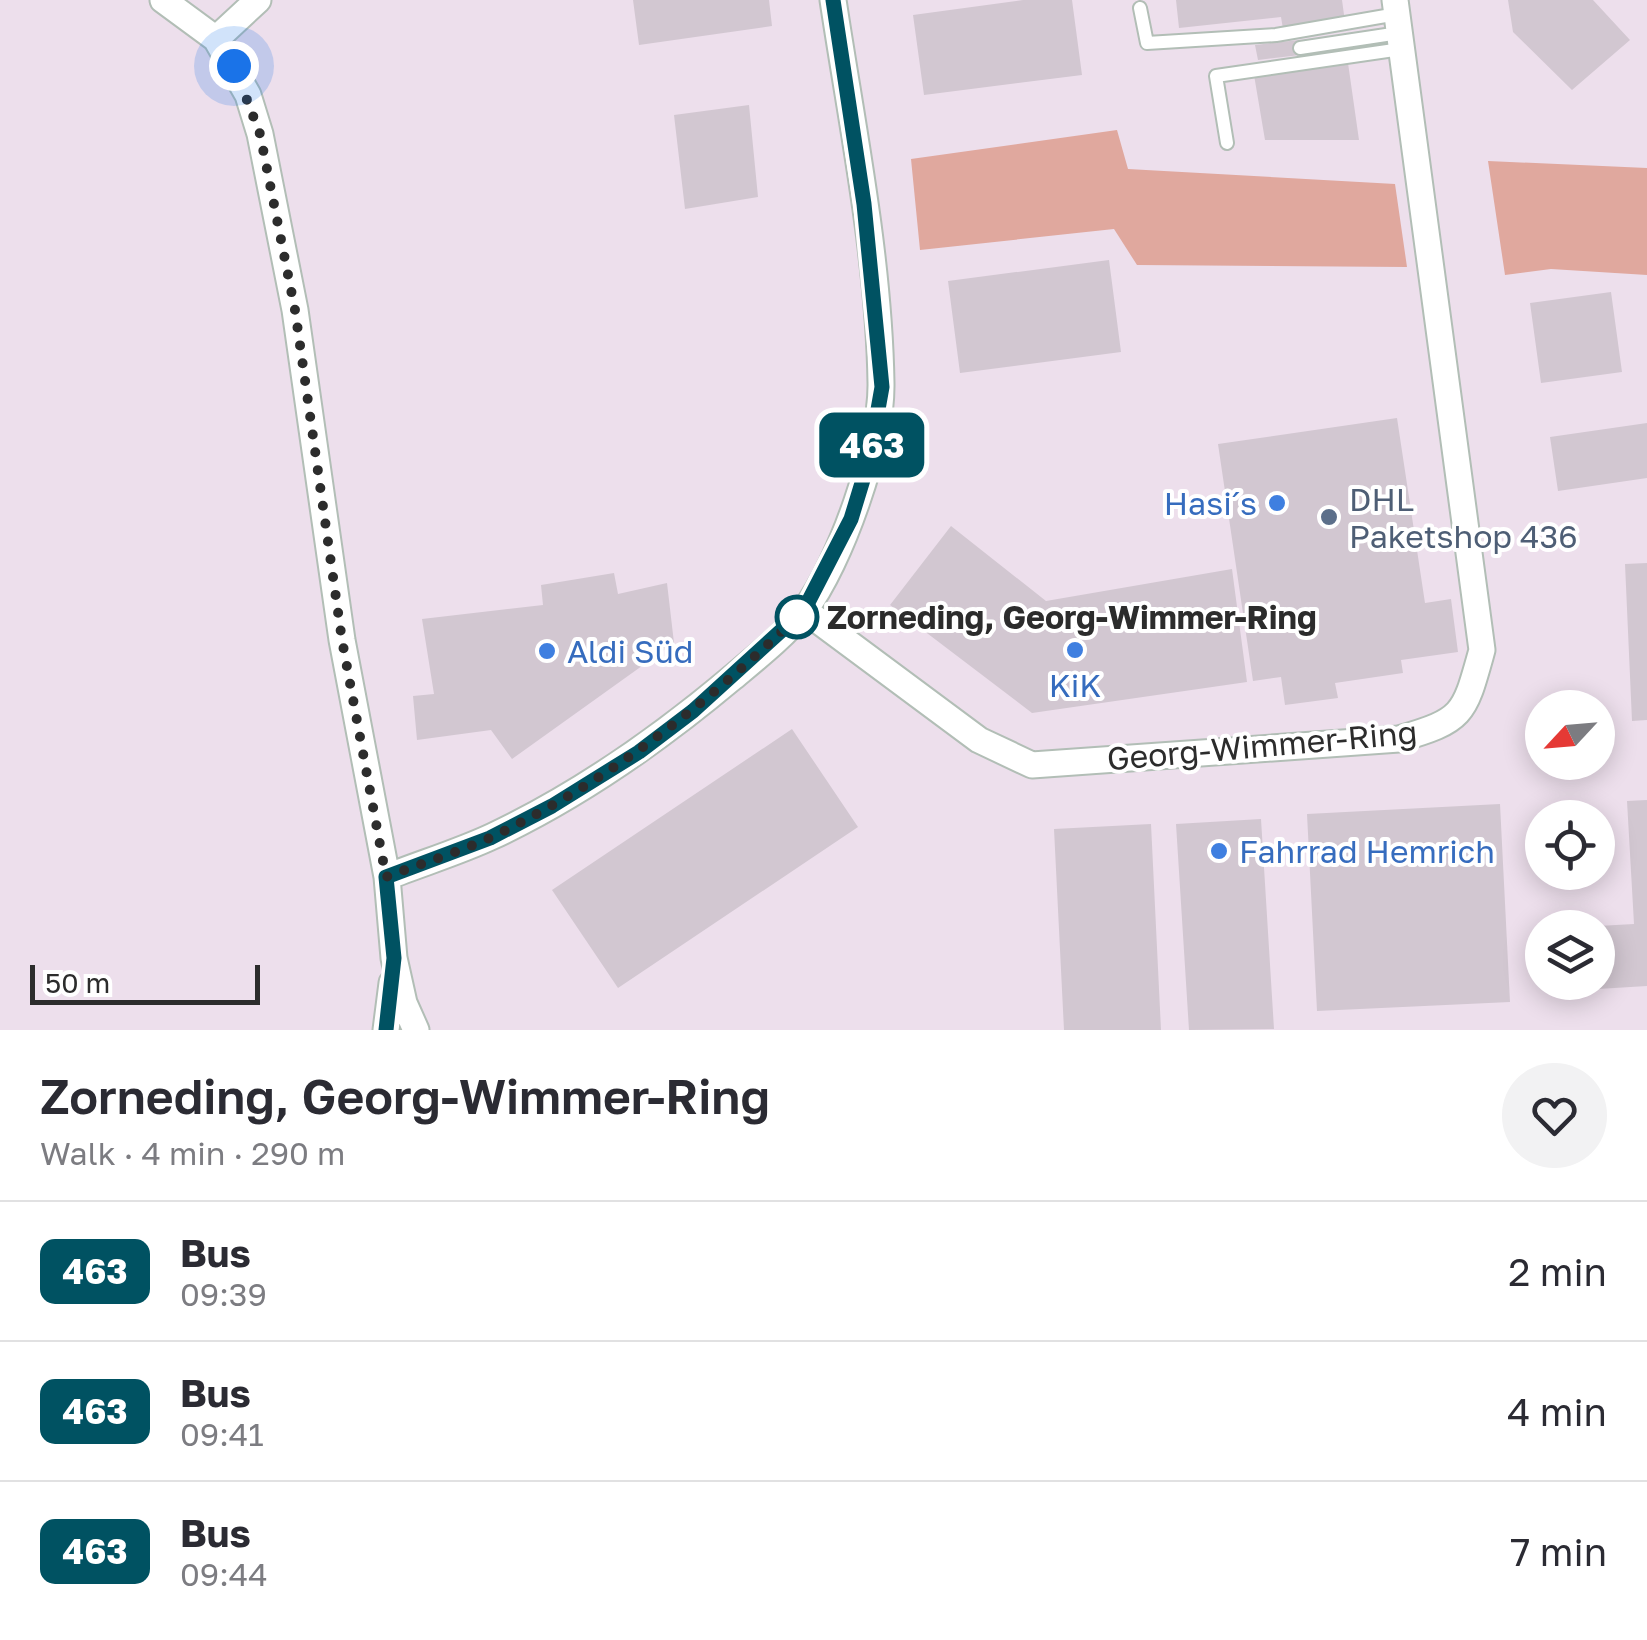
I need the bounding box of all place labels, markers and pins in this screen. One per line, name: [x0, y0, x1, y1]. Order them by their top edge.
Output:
place label: DHL Paketshop 436: [1349, 480, 1578, 555]
place label: Hasi´s: [1164, 484, 1257, 522]
marker: Hasi´s: [1266, 492, 1288, 514]
marker: DHL Paketshop 436: [1318, 506, 1340, 528]
marker: Zorneding, Georg-Wimmer-Ring: [776, 596, 818, 638]
place label: Zorneding, Georg-Wimmer-Ring: [827, 598, 1317, 636]
place label: Aldi Süd: [567, 632, 694, 670]
marker: KiK: [1064, 639, 1086, 661]
marker: Aldi Süd: [536, 640, 558, 662]
place label: KiK: [1049, 666, 1101, 704]
place label: Fahrrad Hemrich: [1239, 832, 1495, 870]
marker: Fahrrad Hemrich: [1208, 840, 1230, 862]

